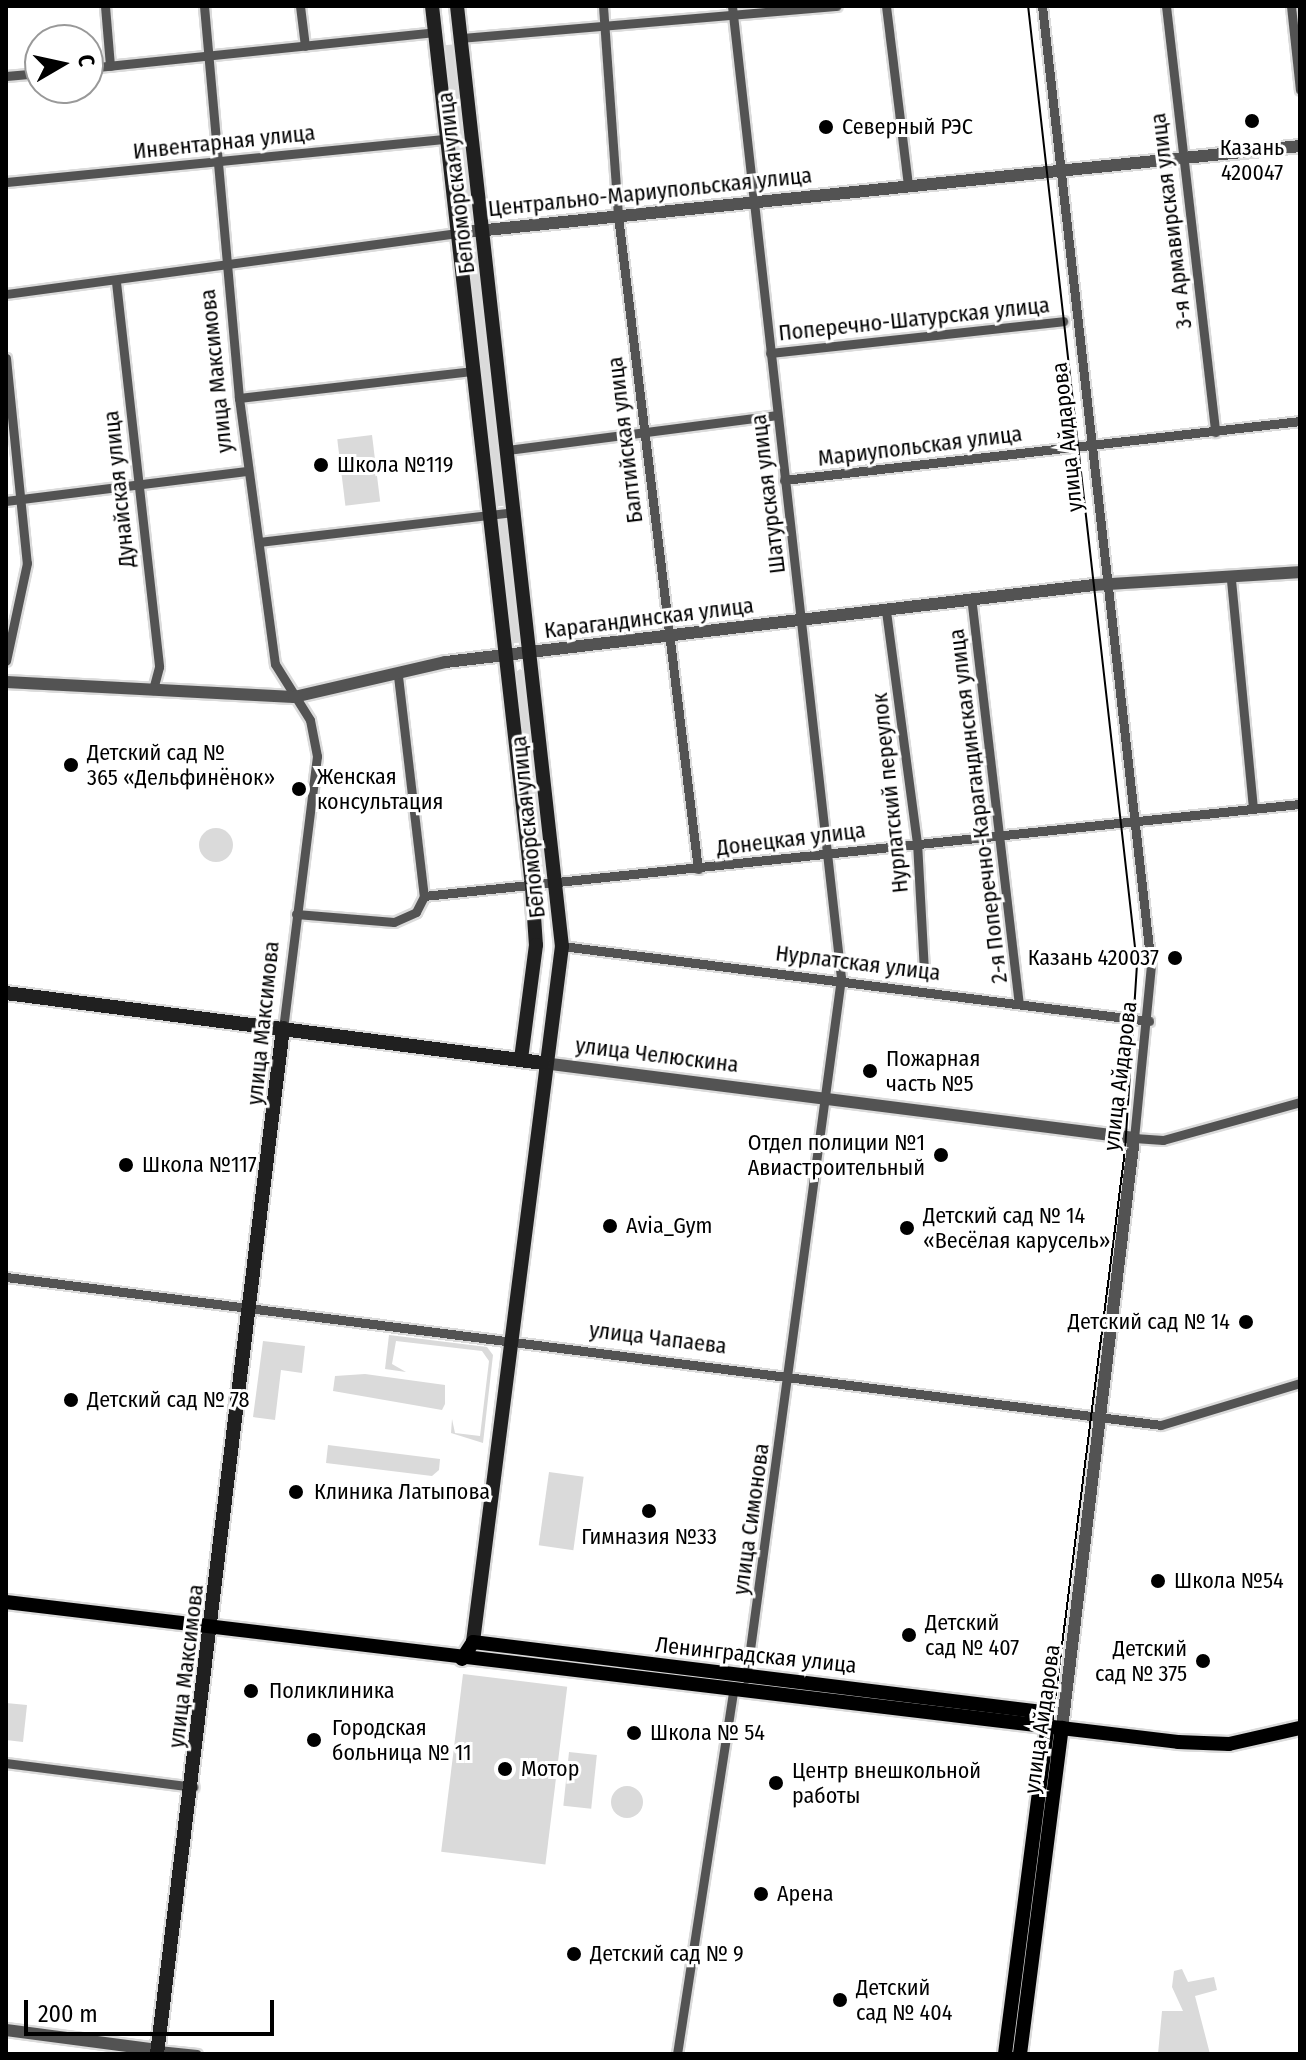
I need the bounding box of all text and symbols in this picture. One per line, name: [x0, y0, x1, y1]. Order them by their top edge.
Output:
north arrow: [24, 24, 104, 104]
text: С: [72, 53, 100, 68]
street label: Беломорская улица: [432, 91, 480, 275]
street label: 3-я Армавирская улица: [1145, 112, 1197, 330]
marker: Казань 420047: [1243, 112, 1261, 130]
place label: Северный РЭС: [842, 114, 973, 140]
marker: Северный РЭС: [817, 118, 835, 136]
street label: Инвентарная улица: [132, 119, 316, 165]
place label: Казань 420047: [1220, 134, 1284, 186]
street label: Центрально-Мариупольская улица: [487, 162, 813, 222]
street label: улица Максимова: [194, 288, 238, 454]
street label: Поперечно-Шатурская улица: [777, 292, 1051, 346]
street label: Балтийская улица: [602, 355, 648, 525]
street label: улица Айдарова: [1046, 361, 1088, 513]
street label: Дунайская улица: [98, 409, 140, 569]
street label: Шатурская улица: [745, 413, 791, 575]
street label: Мариупольская улица: [816, 420, 1024, 472]
place label: Школа №119: [337, 452, 454, 478]
marker: Школа №119: [312, 456, 330, 474]
street label: Карагандинская улица: [543, 592, 755, 644]
street label: 2-я Поперечно-Карагандинская улица: [943, 627, 1013, 985]
street label: Нурлатский переулок: [866, 692, 914, 894]
street label: Беломорская улица: [505, 735, 551, 919]
place label: Детский сад № 365 «Дельфинёнок»: [87, 739, 275, 790]
marker: Детский сад № 365 «Дельфинёнок»: [62, 756, 80, 774]
place label: Женская консультация: [317, 763, 443, 814]
marker: Женская консультация: [288, 778, 310, 800]
street label: Донецкая улица: [715, 817, 867, 861]
street label: улица Максимова: [241, 940, 285, 1106]
street label: Нурлатская улица: [774, 940, 942, 986]
place label: Казань 420037: [1028, 945, 1159, 971]
marker: Казань 420037: [1166, 949, 1184, 967]
street label: улица Айдарова: [1098, 1000, 1142, 1152]
street label: улица Челюскина: [574, 1032, 740, 1078]
place label: Пожарная часть №5: [886, 1045, 980, 1096]
marker: Пожарная часть №5: [861, 1062, 879, 1080]
place label: Отдел полиции №1 Авиастроительный: [748, 1129, 925, 1180]
marker: Отдел полиции №1 Авиастроительный: [932, 1146, 950, 1164]
place label: Школа №117: [142, 1152, 257, 1178]
marker: Школа №117: [117, 1156, 135, 1174]
place label: Детский сад № 14 «Весёлая карусель»: [923, 1202, 1111, 1254]
place label: Avia_Gym: [626, 1213, 713, 1239]
marker: Avia_Gym: [601, 1217, 619, 1235]
marker: Детский сад № 14 «Весёлая карусель»: [898, 1219, 916, 1237]
place label: Детский сад № 14: [1068, 1309, 1230, 1335]
marker: Детский сад № 14: [1237, 1313, 1255, 1331]
street label: улица Чапаева: [588, 1316, 728, 1360]
place label: Детский сад № 78: [87, 1387, 250, 1413]
marker: Детский сад № 78: [62, 1391, 80, 1409]
street label: улица Симонова: [727, 1442, 775, 1596]
place label: Клиника Латыпова: [314, 1479, 490, 1505]
marker: Клиника Латыпова: [285, 1481, 307, 1503]
marker: Гимназия №33: [640, 1502, 658, 1520]
place label: Гимназия №33: [581, 1524, 717, 1550]
place label: Школа №54: [1174, 1568, 1284, 1594]
marker: Школа №54: [1149, 1572, 1167, 1590]
street label: улица Максимова: [163, 1583, 209, 1749]
place label: Детский сад № 407: [925, 1609, 1019, 1660]
marker: Детский сад № 407: [900, 1626, 918, 1644]
street label: Ленинградская улица: [654, 1631, 858, 1679]
place label: Детский сад № 375: [1095, 1635, 1187, 1686]
street label: улица Айдарова: [1018, 1643, 1066, 1795]
marker: Детский сад № 375: [1194, 1652, 1212, 1670]
place label: Поликлиника: [269, 1678, 394, 1704]
marker: Поликлиника: [240, 1680, 262, 1702]
place label: Городская больница № 11: [332, 1714, 472, 1766]
place label: Школа № 54: [650, 1720, 765, 1746]
marker: Школа № 54: [625, 1724, 643, 1742]
marker: Городская больница № 11: [303, 1729, 325, 1751]
place label: Мотор: [521, 1756, 579, 1782]
place label: Центр внешкольной работы: [792, 1757, 981, 1808]
marker: Мотор: [496, 1760, 514, 1778]
marker: Центр внешкольной работы: [767, 1774, 785, 1792]
place label: Арена: [777, 1881, 834, 1907]
marker: Арена: [752, 1885, 770, 1903]
place label: Детский сад № 9: [590, 1941, 744, 1967]
marker: Детский сад № 9: [565, 1945, 583, 1963]
place label: Детский сад № 404: [856, 1974, 952, 2026]
scale bar: [28, 1984, 278, 2034]
marker: Детский сад № 404: [831, 1991, 849, 2009]
text: 200 m: [38, 2000, 98, 2028]

